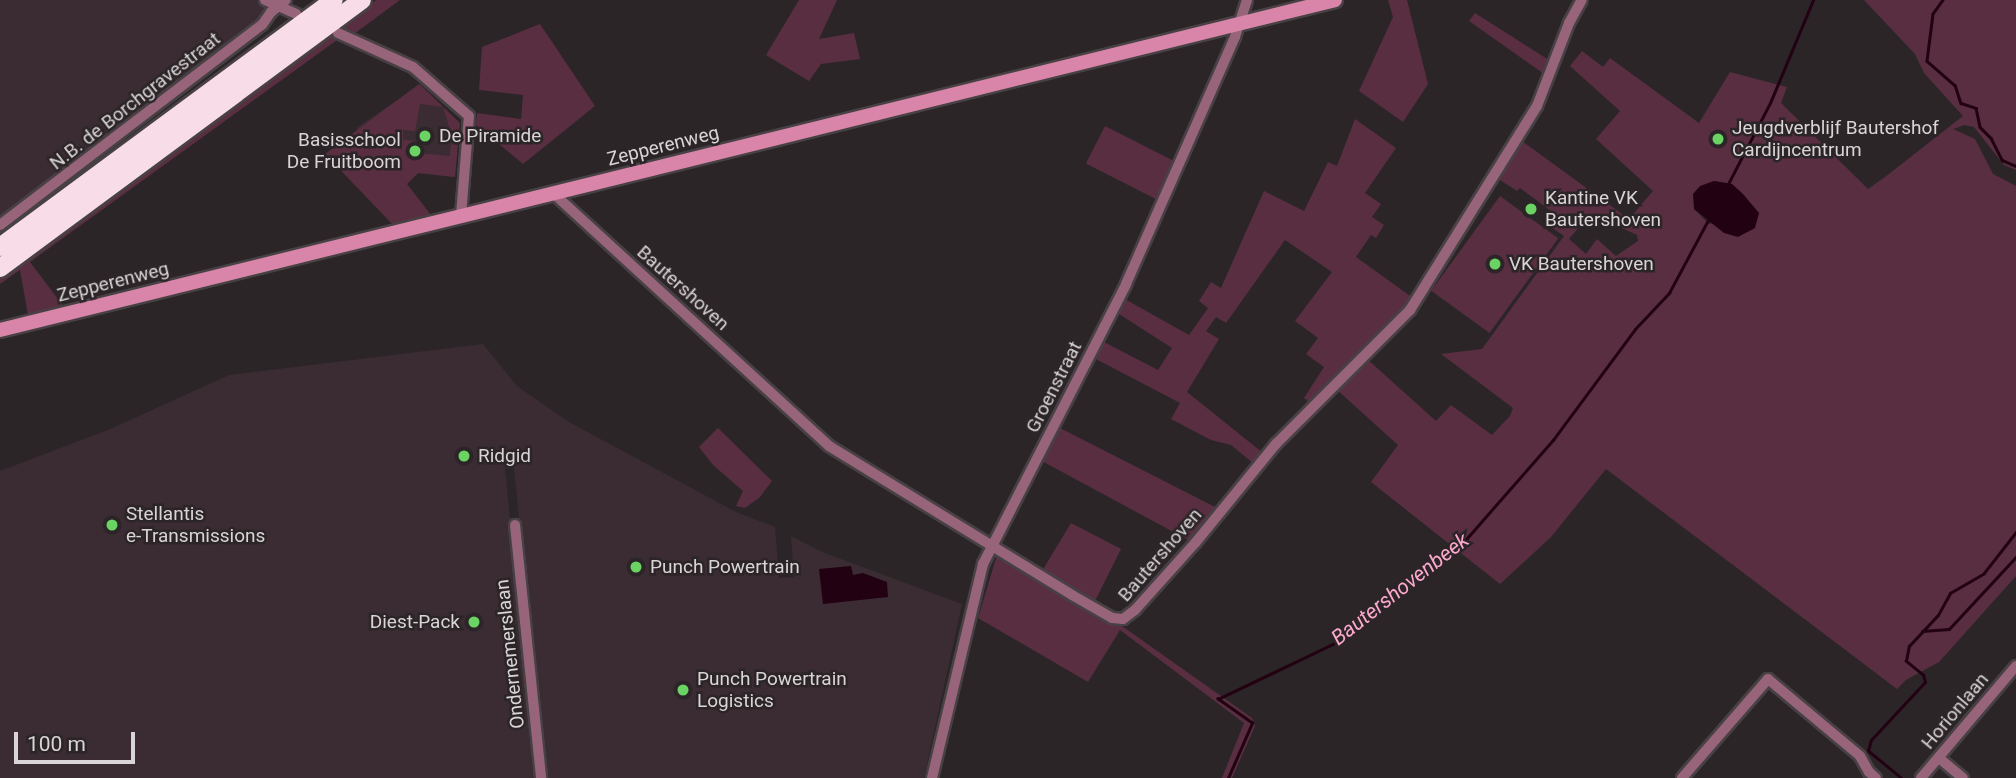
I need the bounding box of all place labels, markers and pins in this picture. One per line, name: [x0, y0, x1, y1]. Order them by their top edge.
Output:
place label: Jeugdverblijf Bautershof Cardijncentrum: [1732, 117, 1939, 161]
place label: De Piramide: [439, 125, 541, 147]
marker: De Piramide: [417, 128, 433, 144]
place label: Basisschool De Fruitboom: [287, 129, 401, 173]
marker: Jeugdverblijf Bautershof Cardijncentrum: [1710, 131, 1726, 147]
marker: Basisschool De Fruitboom: [407, 143, 423, 159]
place label: Kantine VK Bautershoven: [1545, 187, 1661, 231]
marker: Kantine VK Bautershoven: [1523, 201, 1539, 217]
place label: VK Bautershoven: [1509, 253, 1654, 275]
marker: VK Bautershoven: [1487, 256, 1503, 272]
place label: Ridgid: [478, 445, 531, 467]
marker: Ridgid: [456, 448, 472, 464]
place label: Stellantis e-Transmissions: [126, 503, 265, 547]
marker: Stellantis e-Transmissions: [104, 517, 120, 533]
place label: Punch Powertrain: [650, 556, 800, 578]
marker: Punch Powertrain: [628, 559, 644, 575]
place label: Diest-Pack: [370, 611, 460, 633]
marker: Diest-Pack: [466, 614, 482, 630]
place label: Punch Powertrain Logistics: [697, 668, 847, 712]
marker: Punch Powertrain Logistics: [675, 682, 691, 698]

